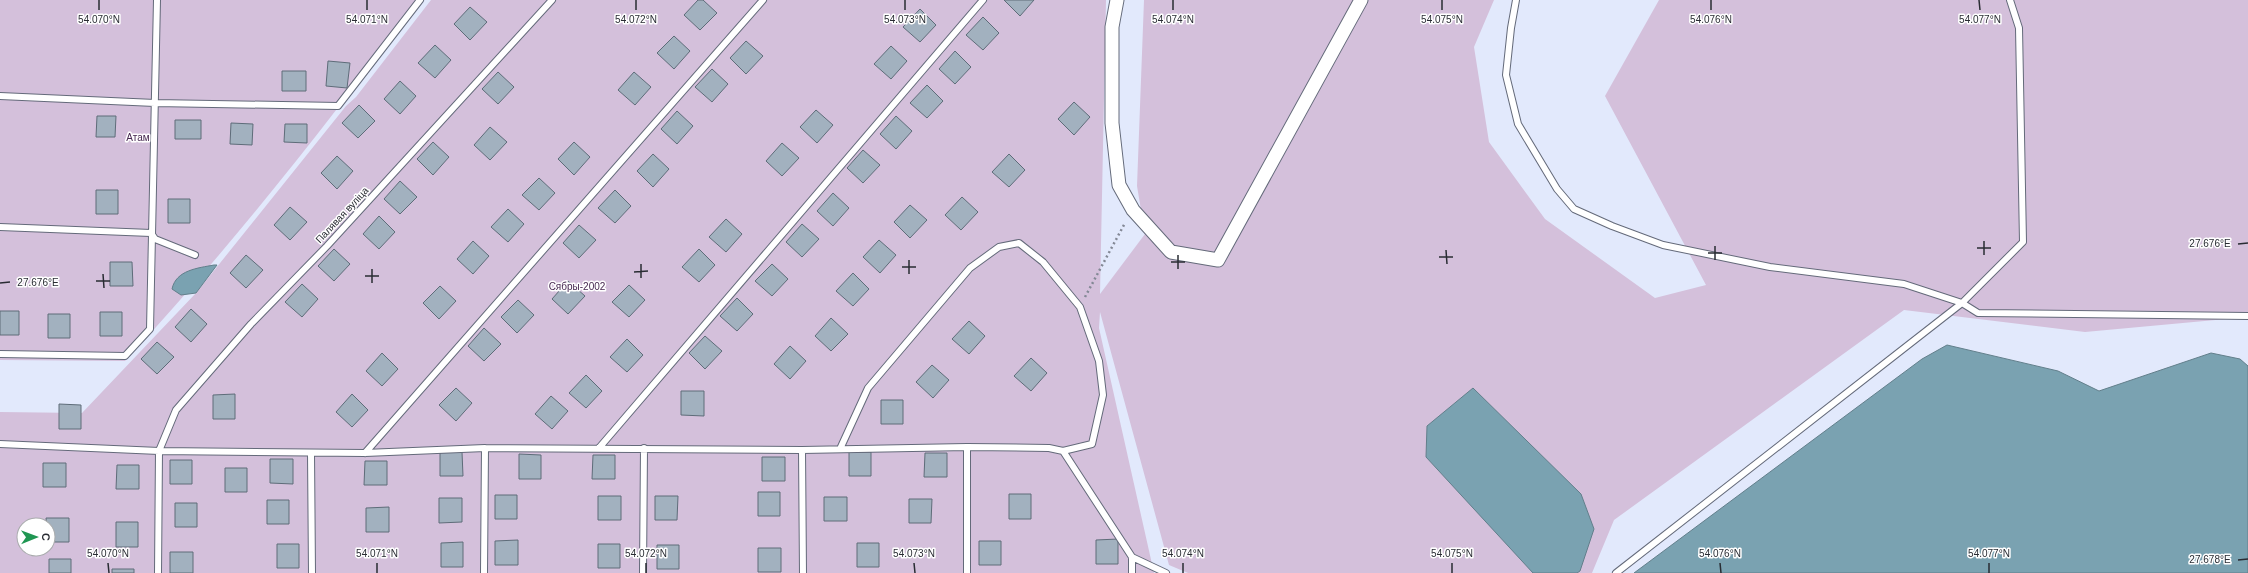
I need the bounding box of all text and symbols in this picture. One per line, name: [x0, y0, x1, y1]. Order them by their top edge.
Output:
text: 54.070°N: [78, 14, 120, 25]
text: 54.071°N: [346, 14, 388, 25]
text: 54.072°N: [615, 14, 657, 25]
text: 54.073°N: [884, 14, 926, 25]
text: 54.074°N: [1152, 14, 1194, 25]
text: 54.075°N: [1421, 14, 1463, 25]
text: 54.076°N: [1690, 14, 1732, 25]
text: 54.077°N: [1959, 14, 2001, 25]
park label: Атам: [126, 132, 150, 143]
street label: Палявая вуліца: [313, 185, 371, 245]
text: 27.676°E: [2189, 238, 2231, 249]
text: 27.676°E: [17, 277, 59, 288]
park label: Сябры-2002: [549, 281, 606, 292]
north arrow: [16, 517, 56, 557]
text: С: [40, 533, 52, 541]
text: 54.070°N: [87, 548, 129, 559]
text: 54.071°N: [356, 548, 398, 559]
text: 54.072°N: [625, 548, 667, 559]
text: 54.073°N: [893, 548, 935, 559]
text: 54.074°N: [1162, 548, 1204, 559]
text: 54.075°N: [1431, 548, 1473, 559]
text: 54.076°N: [1699, 548, 1741, 559]
text: 54.077°N: [1968, 548, 2010, 559]
text: 27.678°E: [2189, 554, 2231, 565]

